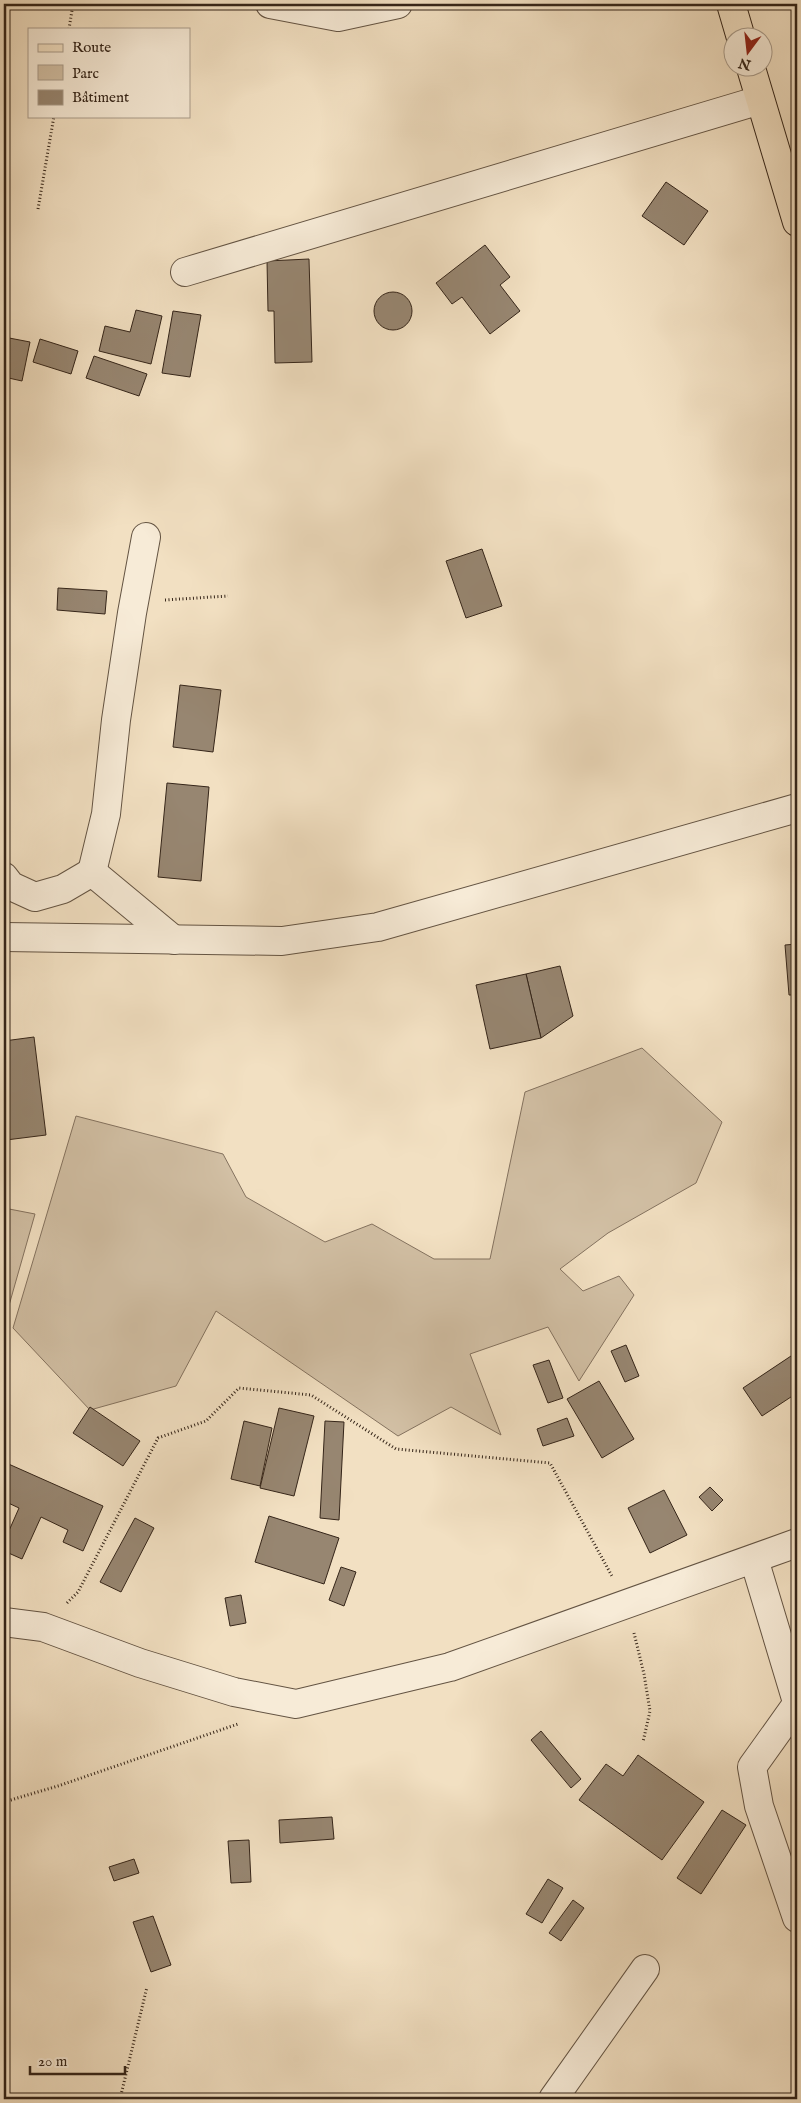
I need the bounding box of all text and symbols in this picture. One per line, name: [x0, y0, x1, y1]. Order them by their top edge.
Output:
legend: [28, 28, 190, 118]
north arrow: [724, 28, 774, 78]
text: Route: [72, 38, 111, 57]
text: N: [737, 53, 754, 74]
text: Parc: [72, 64, 99, 83]
text: Bâtiment: [72, 88, 129, 107]
scale bar: [30, 2043, 125, 2075]
text: 20 m: [38, 2052, 68, 2071]

